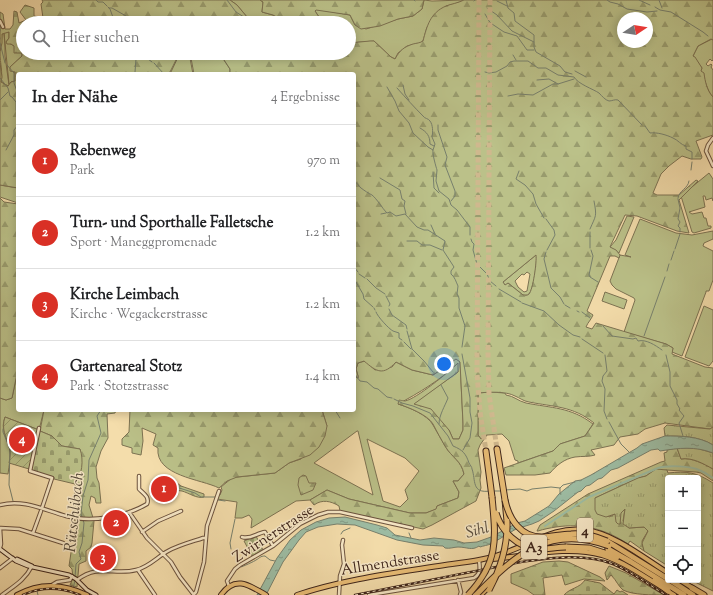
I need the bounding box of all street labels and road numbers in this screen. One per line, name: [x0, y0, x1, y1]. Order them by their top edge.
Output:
street label: Zwirnerstrasse: [229, 500, 319, 568]
road number: 4: [577, 518, 593, 542]
road number: A3: [521, 535, 547, 559]
street label: Allmendstrasse: [340, 545, 441, 582]

